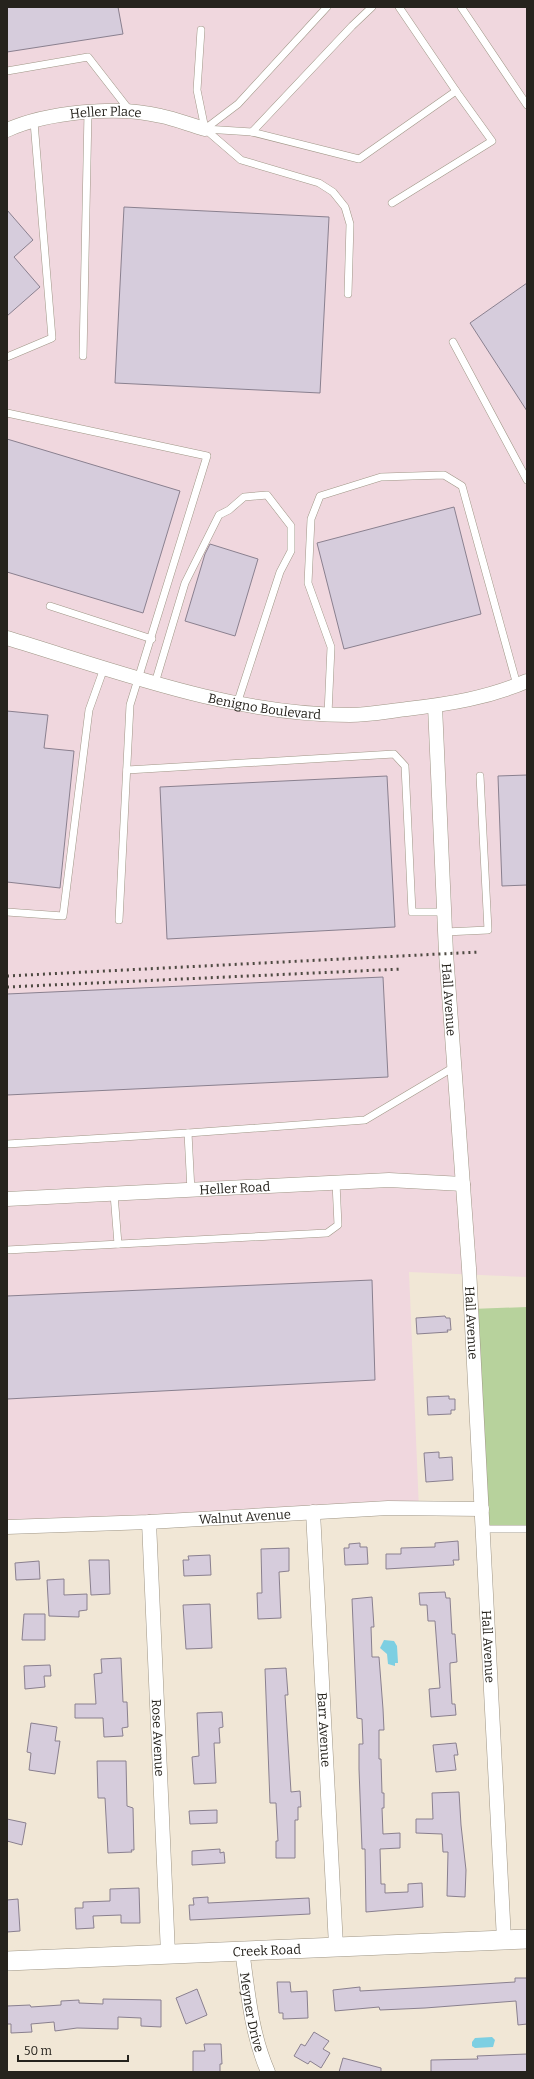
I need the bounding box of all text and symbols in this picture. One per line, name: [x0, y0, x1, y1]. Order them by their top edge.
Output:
street label: Heller Place: [69, 104, 142, 122]
street label: Benigno Boulevard: [207, 690, 322, 722]
street label: Hall Avenue: [439, 963, 459, 1037]
street label: Heller Road: [199, 1179, 271, 1197]
street label: Hall Avenue: [462, 1286, 481, 1360]
street label: Walnut Avenue: [198, 1507, 291, 1527]
street label: Hall Avenue: [479, 1610, 498, 1683]
street label: Barr Avenue: [315, 1692, 334, 1768]
street label: Rose Avenue: [149, 1699, 167, 1777]
street label: Creek Road: [232, 1942, 302, 1959]
street label: Meyner Drive: [237, 1971, 267, 2054]
scale bar: [18, 2037, 128, 2063]
text: 50 m: [24, 2044, 53, 2058]

